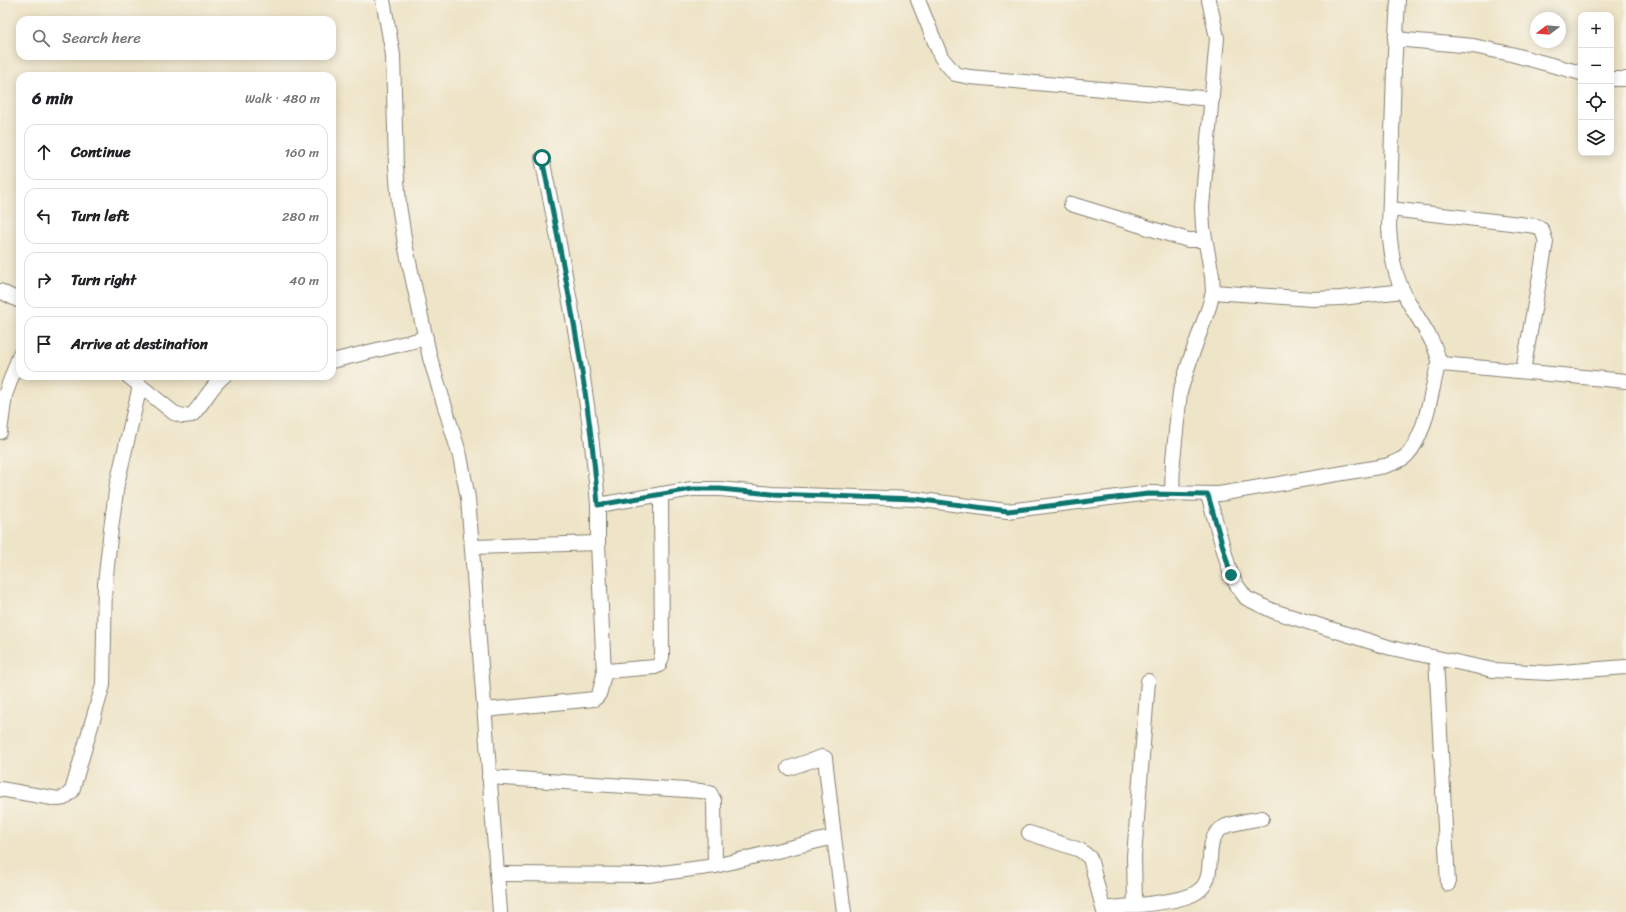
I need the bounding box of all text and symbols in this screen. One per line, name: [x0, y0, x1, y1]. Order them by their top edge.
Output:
north arrow: [1530, 12, 1566, 48]
map controls: [1578, 12, 1614, 156]
button: +: [1578, 12, 1614, 48]
search box: [16, 16, 336, 60]
text: Search here: [62, 25, 141, 51]
icon: search: [30, 27, 52, 49]
button: −: [1578, 48, 1614, 84]
text: 6 min: [32, 83, 73, 113]
button: locate: [1578, 84, 1614, 120]
text: Walk · 480 m: [245, 87, 320, 110]
button: layers: [1578, 120, 1614, 156]
text: Continue: [71, 139, 131, 165]
icon: ahead: [33, 141, 55, 163]
text: 160 m: [284, 141, 319, 164]
route start: [533, 149, 551, 167]
text: Turn left: [71, 203, 129, 229]
icon: left: [33, 205, 55, 227]
text: 280 m: [282, 205, 319, 228]
text: Turn right: [71, 267, 136, 293]
icon: right: [33, 269, 55, 291]
text: 40 m: [289, 269, 319, 292]
text: Arrive at destination: [71, 331, 208, 357]
icon: arrive: [33, 333, 55, 355]
route end: [1222, 566, 1240, 584]

